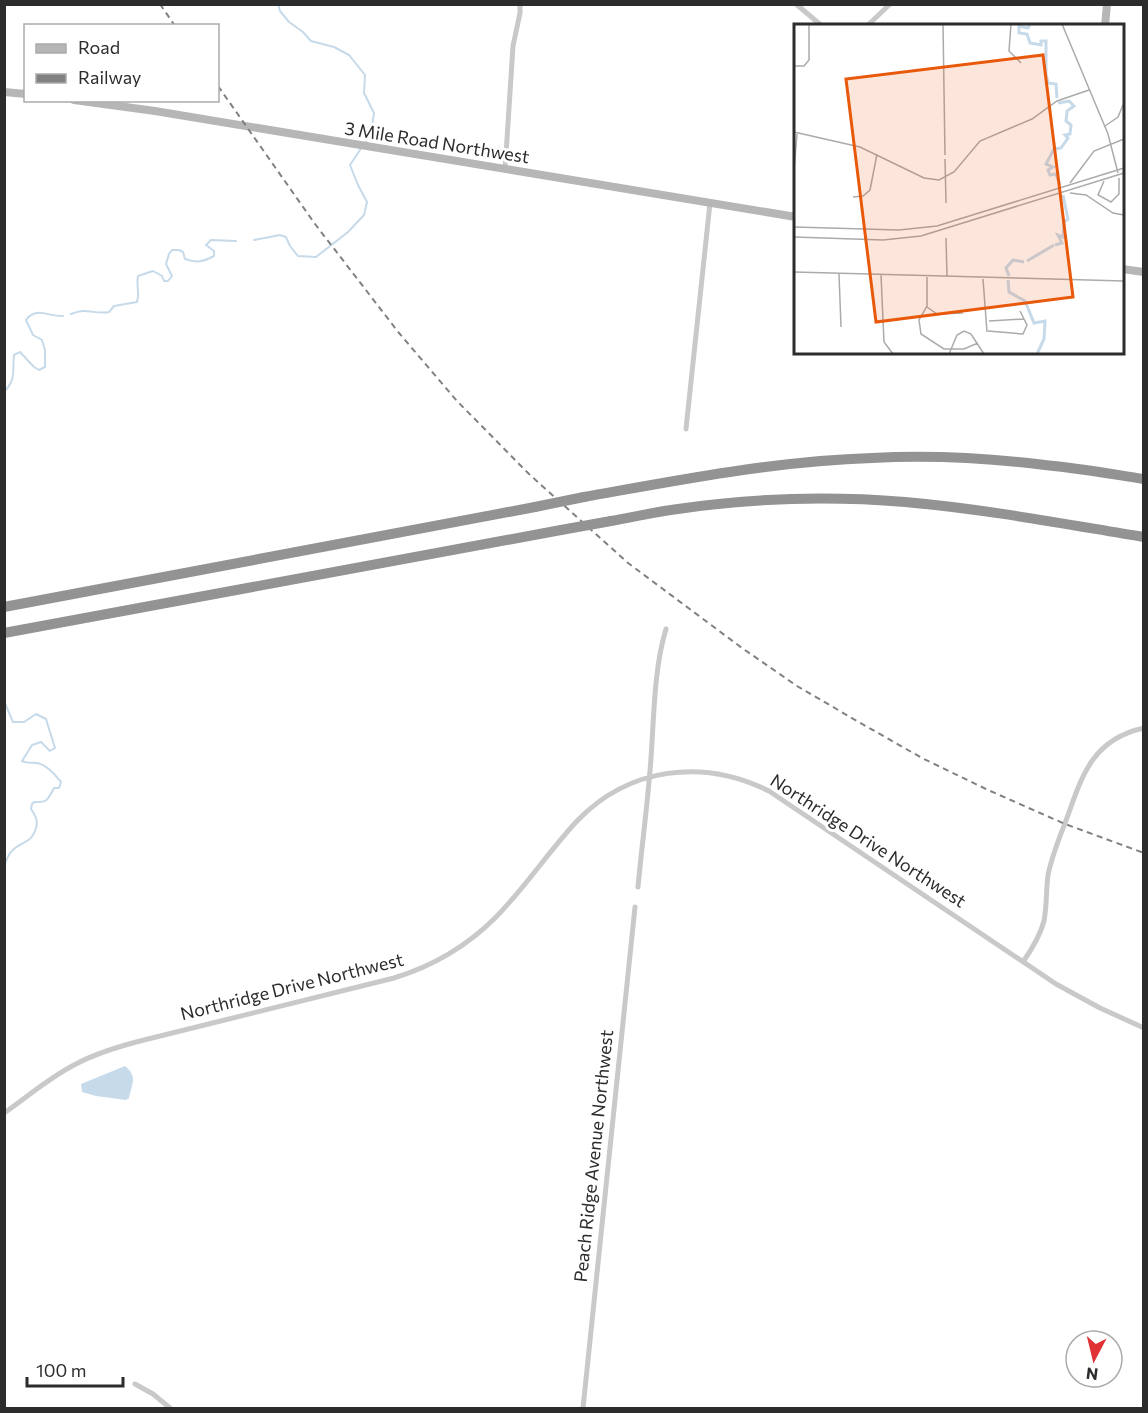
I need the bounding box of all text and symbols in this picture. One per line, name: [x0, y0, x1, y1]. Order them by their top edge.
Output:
legend: [24, 24, 219, 102]
inset map: [794, 24, 1124, 354]
text: Road: [78, 36, 120, 58]
text: Railway: [78, 66, 141, 88]
street label: 3 Mile Road Northwest: [343, 117, 531, 167]
street label: Northridge Drive Northwest: [767, 769, 971, 912]
street label: Northridge Drive Northwest: [178, 948, 406, 1024]
street label: Peach Ridge Avenue Northwest: [569, 1029, 617, 1283]
north arrow: [1064, 1329, 1124, 1389]
scale bar: [27, 1350, 123, 1388]
text: 100 m: [36, 1359, 86, 1381]
text: N: [1085, 1364, 1099, 1385]

